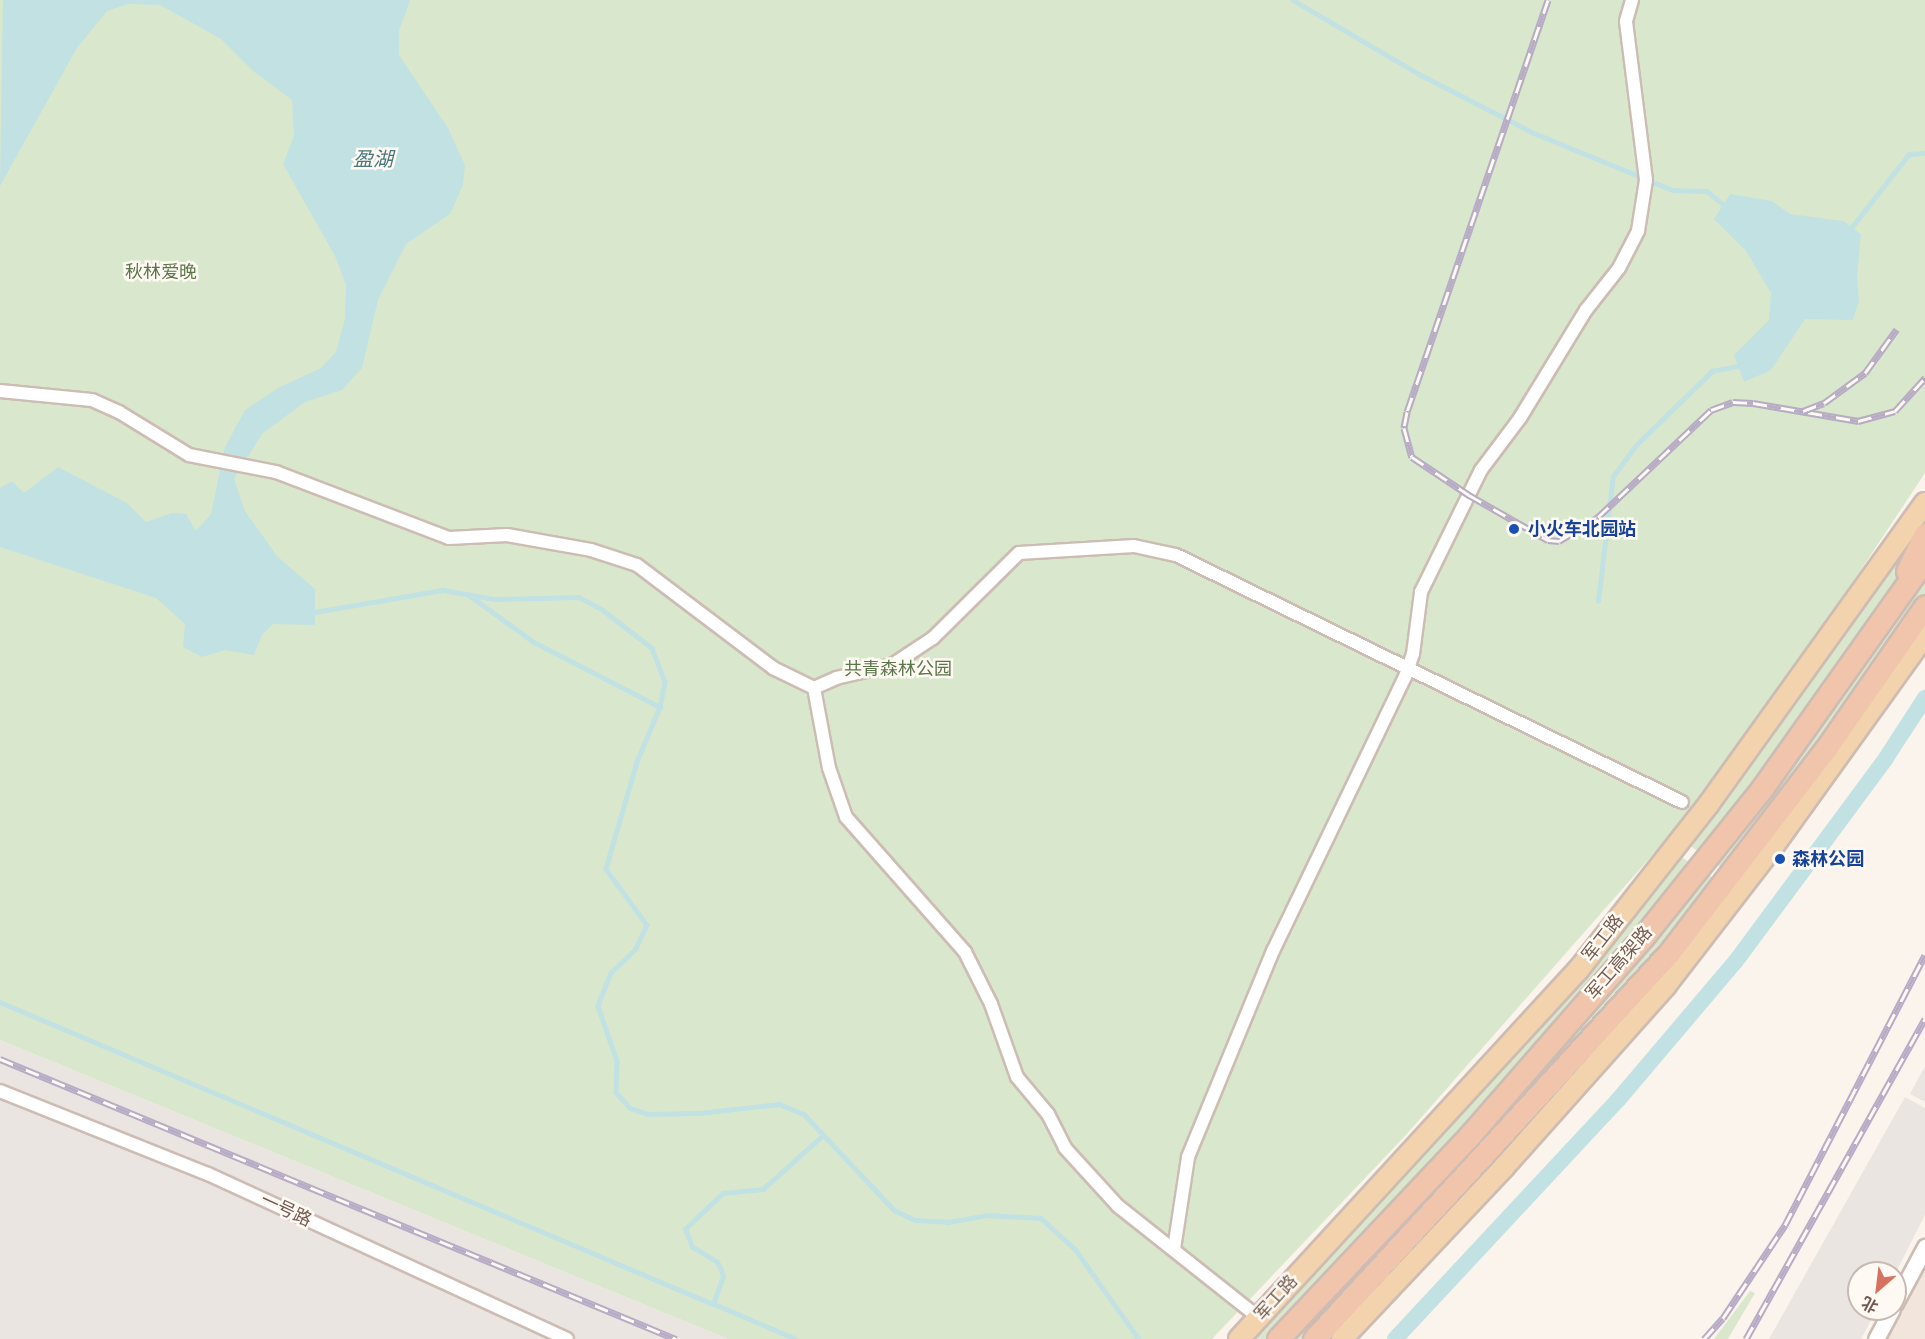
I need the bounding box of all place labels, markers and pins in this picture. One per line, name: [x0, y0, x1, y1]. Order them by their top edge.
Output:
place label: 小火车北园站: [1528, 518, 1636, 540]
marker: 小火车北园站: [1505, 520, 1523, 538]
place label: 森林公园: [1792, 848, 1864, 870]
marker: 森林公园: [1773, 852, 1787, 866]

